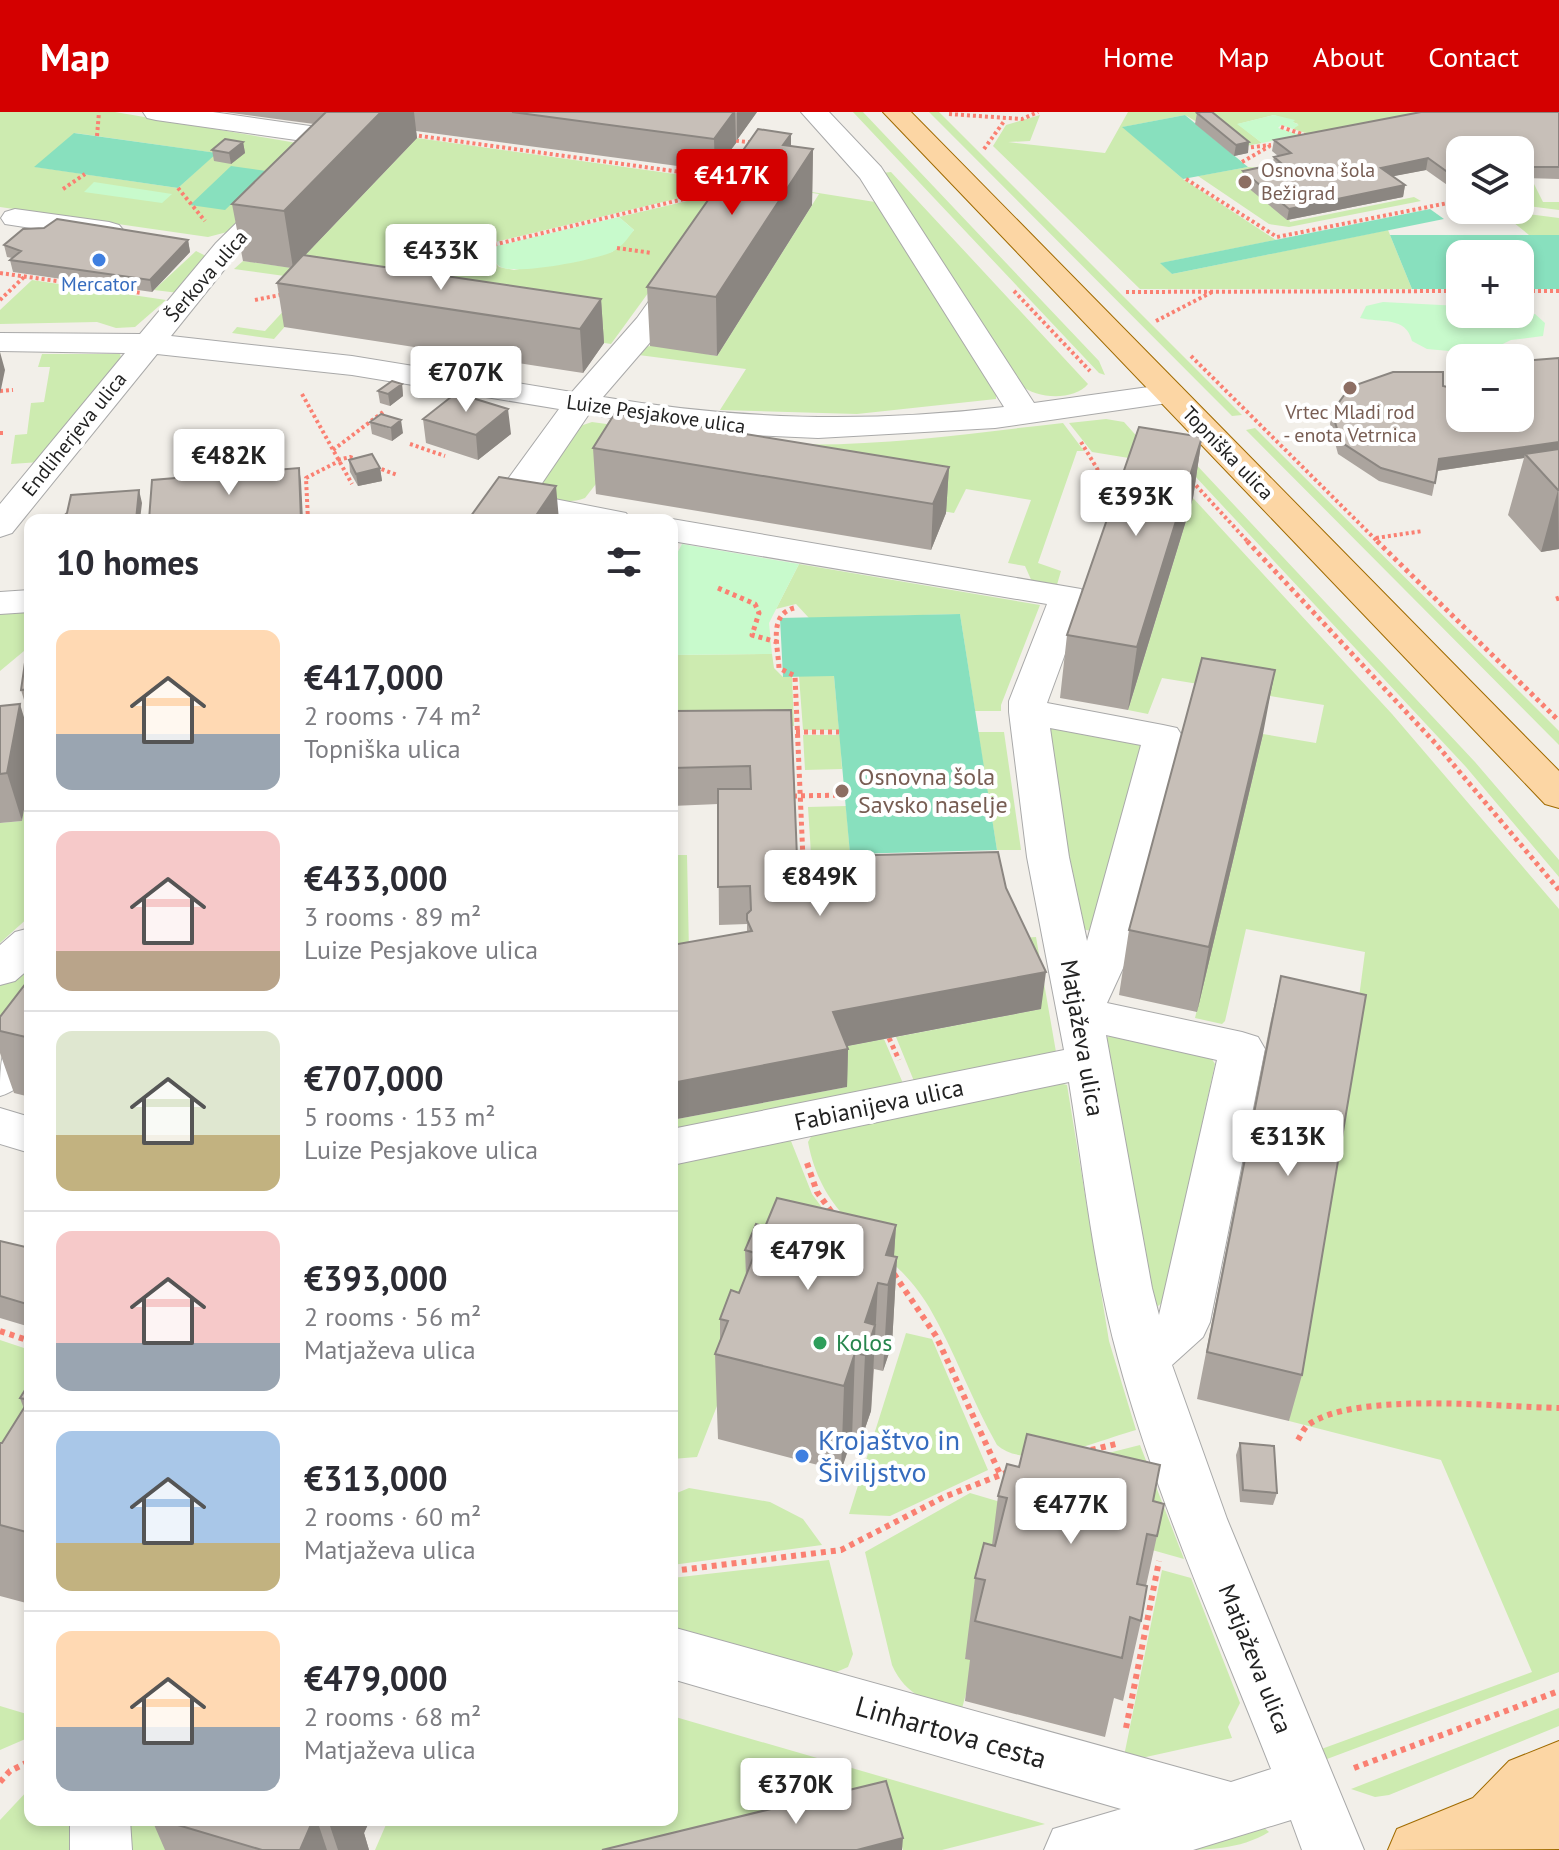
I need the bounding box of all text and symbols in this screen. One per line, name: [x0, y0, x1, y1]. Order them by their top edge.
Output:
text: Map: [40, 32, 110, 81]
text: Home: [1103, 38, 1174, 75]
text: Map: [1218, 38, 1269, 75]
text: About: [1313, 38, 1384, 75]
text: Contact: [1428, 38, 1519, 75]
map controls: [1446, 136, 1534, 432]
button: layers: [1446, 136, 1534, 224]
pin: €417K: [676, 149, 788, 217]
place label: Osnovna šola Bežigrad: [1261, 157, 1375, 206]
text: €417K: [694, 158, 770, 191]
marker: Osnovna šola Bežigrad: [1236, 173, 1254, 191]
pin: €433K: [385, 224, 497, 292]
street label: Šerkova ulica: [159, 225, 253, 327]
text: €433K: [403, 233, 479, 266]
button: +: [1446, 240, 1534, 328]
marker: Mercator: [90, 251, 108, 269]
place label: Mercator: [61, 271, 137, 297]
button: −: [1446, 344, 1534, 432]
pin: €707K: [410, 346, 522, 414]
text: €707K: [428, 355, 504, 388]
street label: Endliherjeva ulica: [16, 367, 132, 501]
marker: Vrtec Mladi rod - enota Vetrnica: [1341, 379, 1359, 397]
street label: Luize Pesjakove ulica: [565, 389, 747, 439]
place label: Vrtec Mladi rod - enota Vetrnica: [1283, 399, 1417, 448]
street label: Topniška ulica: [1177, 401, 1279, 505]
pin: €482K: [173, 429, 285, 497]
text: €482K: [191, 438, 267, 471]
pin: €393K: [1080, 470, 1192, 538]
text: €393K: [1098, 479, 1174, 512]
text: 10 homes: [56, 540, 199, 584]
icon: filters: [602, 540, 646, 584]
text: €417,000: [304, 655, 443, 699]
icon: home: [120, 662, 216, 758]
text: 2 rooms · 74 m²: [304, 699, 481, 732]
text: Topniška ulica: [304, 732, 461, 765]
place label: Osnovna šola Savsko naselje: [858, 761, 1008, 820]
marker: Osnovna šola Savsko naselje: [833, 782, 851, 800]
pin: €849K: [764, 850, 876, 918]
text: €433,000: [304, 856, 448, 900]
text: €849K: [782, 859, 858, 892]
icon: home: [120, 863, 216, 959]
text: 3 rooms · 89 m²: [304, 900, 481, 933]
text: Luize Pesjakove ulica: [304, 933, 538, 966]
street label: Matjaževa ulica: [1053, 957, 1112, 1119]
text: €707,000: [304, 1056, 443, 1100]
icon: home: [120, 1063, 216, 1159]
street label: Fabianijeva ulica: [791, 1071, 966, 1138]
text: 5 rooms · 153 m²: [304, 1100, 496, 1133]
pin: €313K: [1232, 1110, 1344, 1178]
text: €313K: [1250, 1119, 1326, 1152]
text: Luize Pesjakove ulica: [304, 1133, 538, 1166]
pin: €479K: [752, 1224, 864, 1292]
text: €479K: [770, 1233, 846, 1266]
text: €393,000: [304, 1256, 448, 1300]
icon: home: [120, 1263, 216, 1359]
text: 2 rooms · 56 m²: [304, 1300, 481, 1333]
place label: Kolos: [836, 1327, 892, 1358]
text: Matjaževa ulica: [304, 1333, 476, 1366]
marker: Kolos: [811, 1334, 829, 1352]
place label: Krojaštvo in Šiviljstvo: [818, 1421, 960, 1490]
marker: Krojaštvo in Šiviljstvo: [793, 1447, 811, 1465]
text: €313,000: [304, 1456, 448, 1500]
icon: home: [120, 1463, 216, 1559]
pin: €477K: [1015, 1478, 1127, 1546]
text: €477K: [1033, 1487, 1109, 1520]
text: 2 rooms · 60 m²: [304, 1500, 481, 1533]
text: Matjaževa ulica: [304, 1533, 476, 1566]
street label: Matjaževa ulica: [1211, 1580, 1299, 1738]
text: €479,000: [304, 1656, 448, 1700]
icon: home: [120, 1663, 216, 1759]
street label: Linhartova cesta: [851, 1687, 1051, 1776]
text: 2 rooms · 68 m²: [304, 1700, 481, 1733]
text: Matjaževa ulica: [304, 1733, 476, 1766]
pin: €370K: [740, 1758, 852, 1826]
text: €370K: [758, 1767, 834, 1800]

